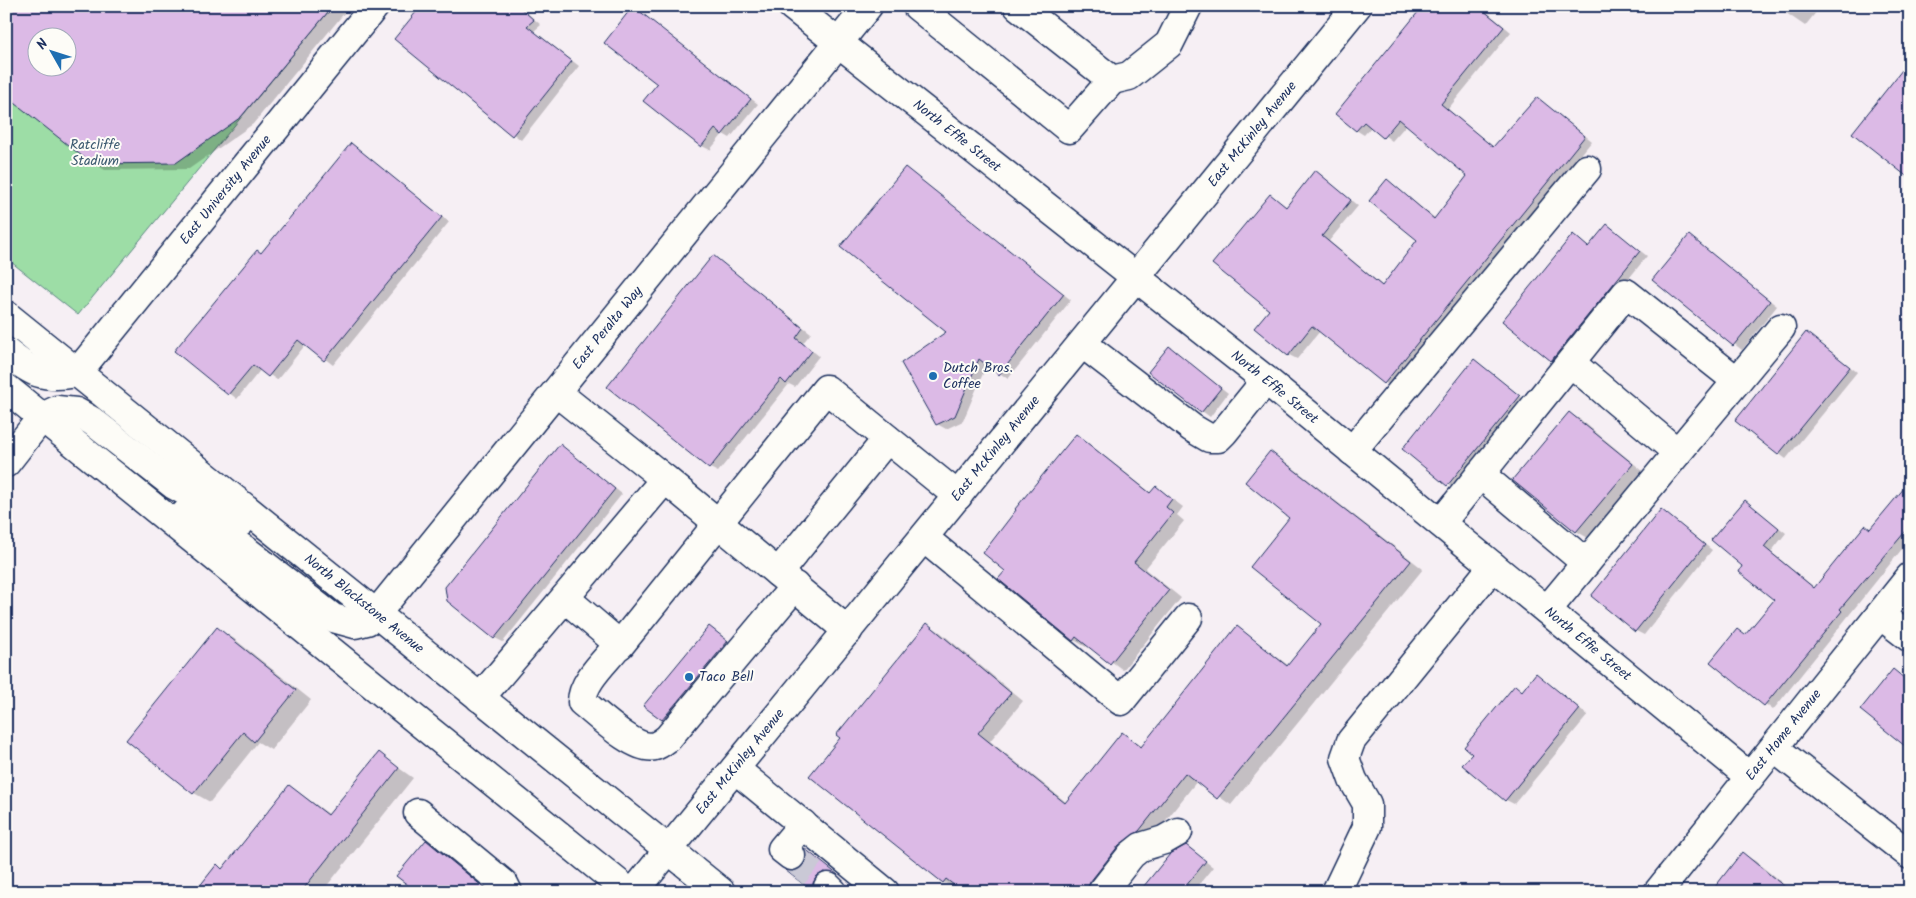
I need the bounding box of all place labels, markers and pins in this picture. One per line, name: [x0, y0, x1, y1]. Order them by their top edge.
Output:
place label: Dutch Bros. Coffee: [943, 357, 1013, 395]
marker: Dutch Bros. Coffee: [927, 370, 939, 382]
place label: Taco Bell: [699, 666, 754, 688]
marker: Taco Bell: [683, 671, 695, 683]

